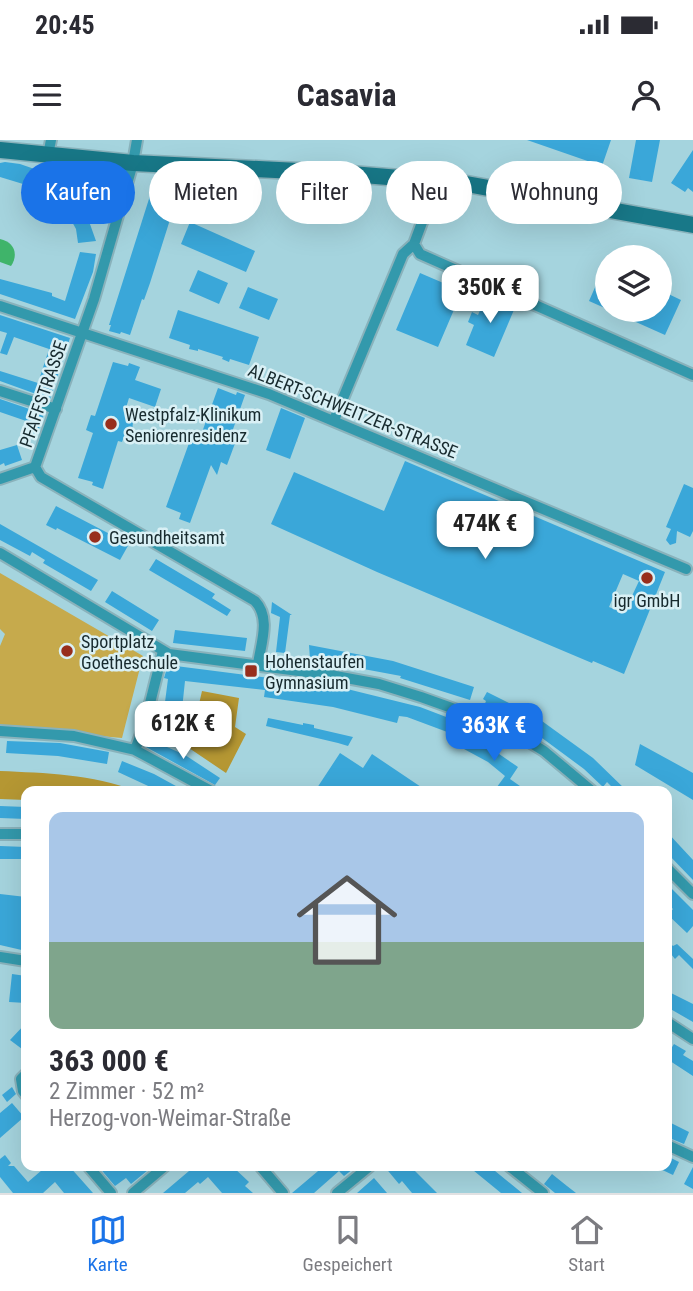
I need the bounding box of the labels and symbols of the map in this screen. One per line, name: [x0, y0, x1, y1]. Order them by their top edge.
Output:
pin: 350K €: [433, 265, 547, 325]
street label: PFAFFSTRASSE: [15, 338, 71, 450]
street label: ALBERT-SCHWEITZER-STRASSE: [245, 359, 461, 463]
place label: Westpfalz-Klinikum Seniorenresidenz: [125, 404, 261, 446]
marker: Westpfalz-Klinikum Seniorenresidenz: [103, 416, 119, 432]
pin: 474K €: [428, 502, 542, 561]
place label: Gesundheitsamt: [109, 527, 225, 548]
marker: Gesundheitsamt: [87, 529, 103, 545]
marker: igr GmbH: [639, 570, 655, 586]
place label: igr GmbH: [614, 590, 680, 611]
place label: Sportplatz Goetheschule: [81, 631, 178, 673]
marker: Sportplatz Goetheschule: [59, 643, 75, 659]
place label: Hohenstaufen Gymnasium: [265, 651, 365, 693]
marker: Hohenstaufen Gymnasium: [243, 663, 259, 679]
pin: 612K €: [126, 702, 240, 761]
pin: 363K €: [437, 704, 551, 763]

